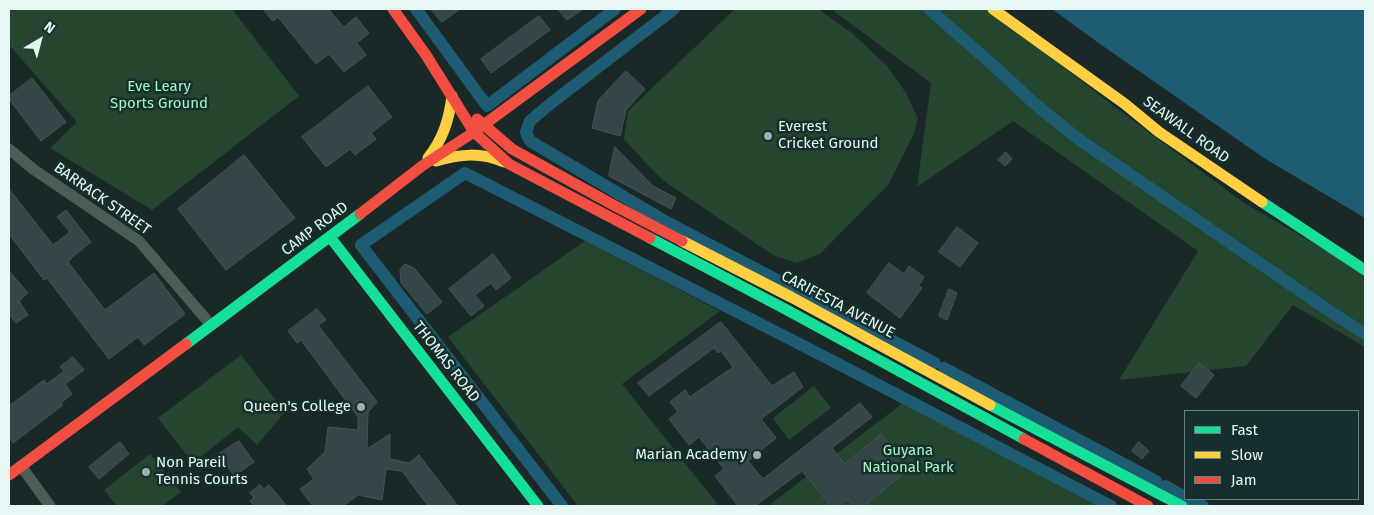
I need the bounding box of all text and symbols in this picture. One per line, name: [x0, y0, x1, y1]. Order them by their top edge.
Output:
north arrow: [15, 15, 65, 65]
text: N: [40, 18, 58, 37]
park label: Eve Leary Sports Ground: [110, 78, 208, 113]
street label: SEAWALL ROAD: [1139, 93, 1233, 167]
place label: Everest Cricket Ground: [778, 118, 879, 153]
marker: Everest Cricket Ground: [762, 130, 774, 142]
street label: BARRACK STREET: [50, 159, 154, 239]
street label: CAMP ROAD: [278, 198, 352, 260]
street label: CARIFESTA AVENUE: [778, 267, 898, 343]
street label: THOMAS ROAD: [409, 318, 483, 406]
place label: Queen's College: [243, 398, 351, 416]
marker: Queen's College: [355, 401, 367, 413]
legend: [1184, 410, 1359, 500]
text: Fast: [1231, 421, 1258, 439]
park label: Guyana National Park: [862, 442, 954, 477]
place label: Marian Academy: [635, 446, 747, 464]
text: Slow: [1231, 446, 1263, 464]
marker: Marian Academy: [751, 449, 763, 461]
place label: Non Pareil Tennis Courts: [156, 454, 248, 489]
marker: Non Pareil Tennis Courts: [140, 466, 152, 478]
text: Jam: [1231, 471, 1257, 489]

